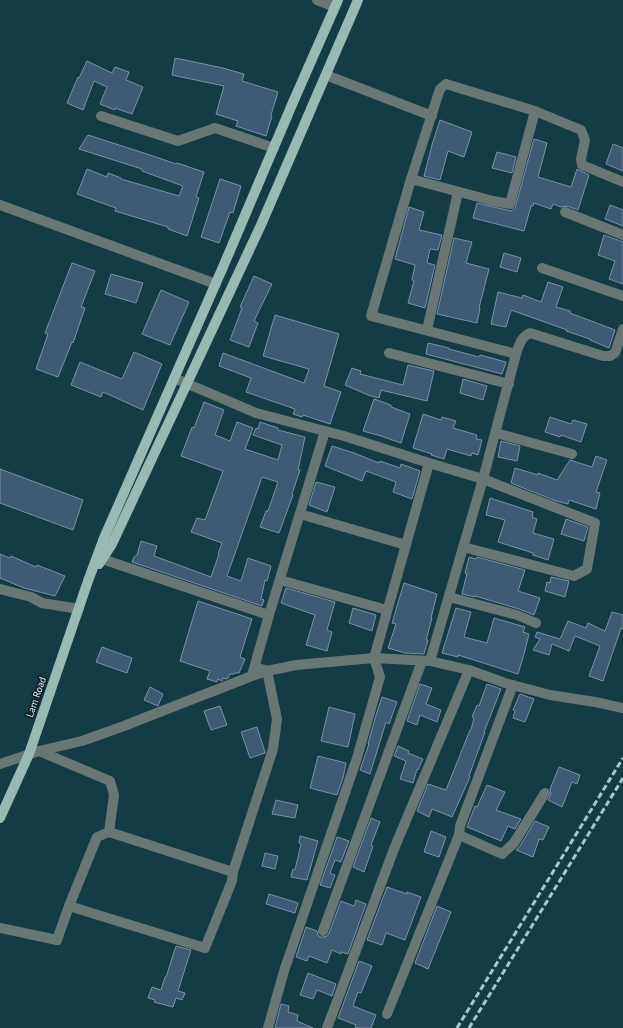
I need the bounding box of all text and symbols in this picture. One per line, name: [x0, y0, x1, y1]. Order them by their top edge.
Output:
street label: Lam Road: [23, 675, 49, 719]

